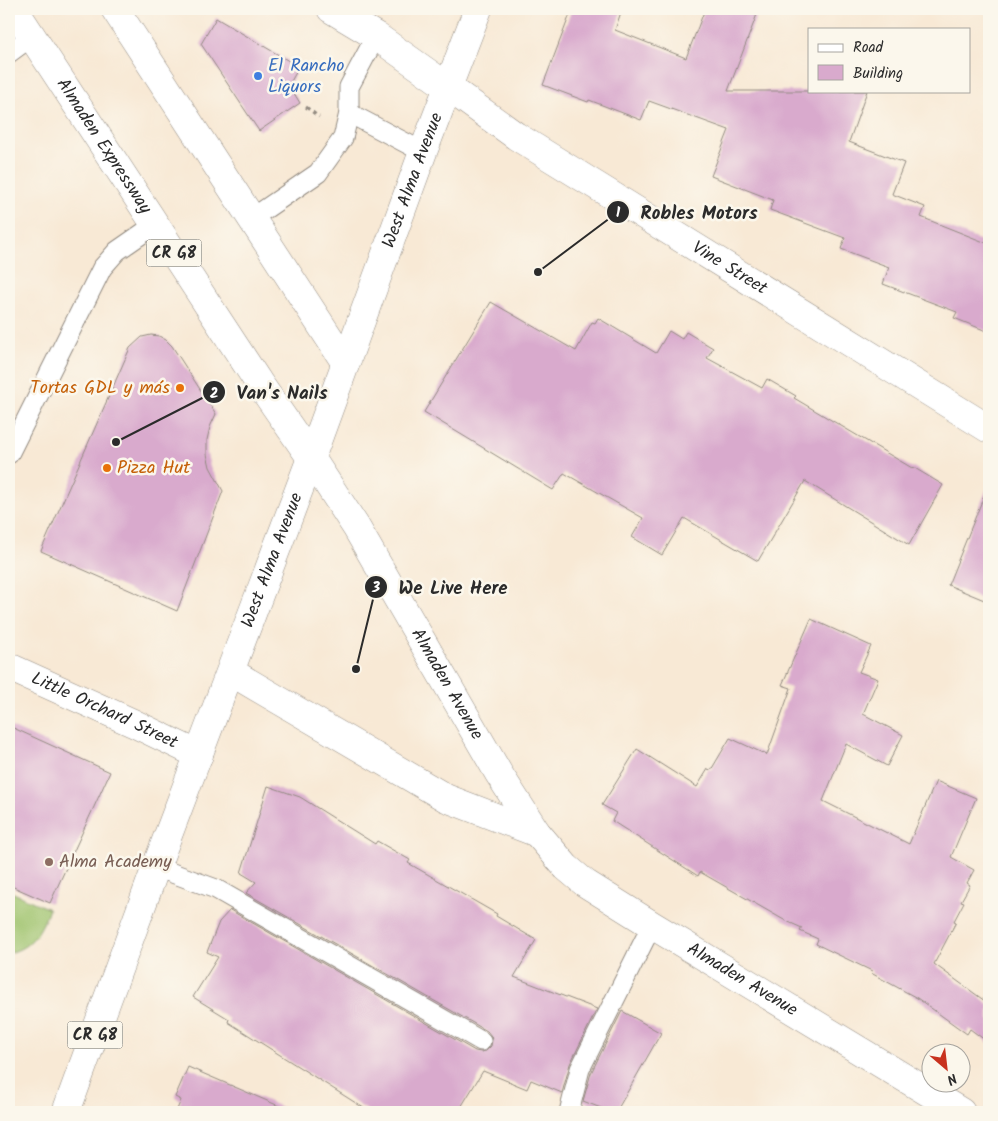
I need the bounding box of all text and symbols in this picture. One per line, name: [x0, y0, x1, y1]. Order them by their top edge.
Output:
legend: [808, 28, 970, 92]
text: Road: [853, 36, 884, 60]
place label: El Rancho Liquors: [268, 52, 345, 102]
text: Building: [853, 62, 903, 86]
marker: El Rancho Liquors: [252, 70, 264, 82]
street label: Almaden Expressway: [49, 72, 159, 220]
street label: West Alma Avenue: [375, 109, 451, 252]
callout: Robles Motors: [606, 195, 768, 229]
text: Robles Motors: [640, 199, 758, 229]
text: 1: [616, 201, 621, 225]
street label: Vine Street: [686, 234, 774, 303]
road number: CR G8: [146, 240, 202, 266]
place label: Tortas GDL y más: [30, 374, 170, 403]
callout: Van's Nails: [201, 375, 337, 409]
text: Van's Nails: [236, 379, 328, 409]
marker: Tortas GDL y más: [174, 382, 186, 394]
text: 2: [210, 382, 219, 406]
place label: Pizza Hut: [117, 454, 191, 483]
marker: Pizza Hut: [101, 462, 113, 474]
street label: West Alma Avenue: [233, 489, 311, 632]
callout: We Live Here: [363, 570, 517, 604]
text: We Live Here: [398, 574, 508, 604]
text: 3: [371, 576, 380, 600]
street label: Almaden Avenue: [403, 623, 491, 746]
street label: Little Orchard Street: [26, 664, 184, 758]
place label: Alma Academy: [59, 848, 172, 877]
marker: Alma Academy: [43, 856, 55, 868]
street label: Almaden Avenue: [681, 935, 803, 1024]
road number: CR G8: [68, 1022, 122, 1048]
north arrow: [920, 1044, 970, 1094]
text: N: [942, 1067, 961, 1090]

